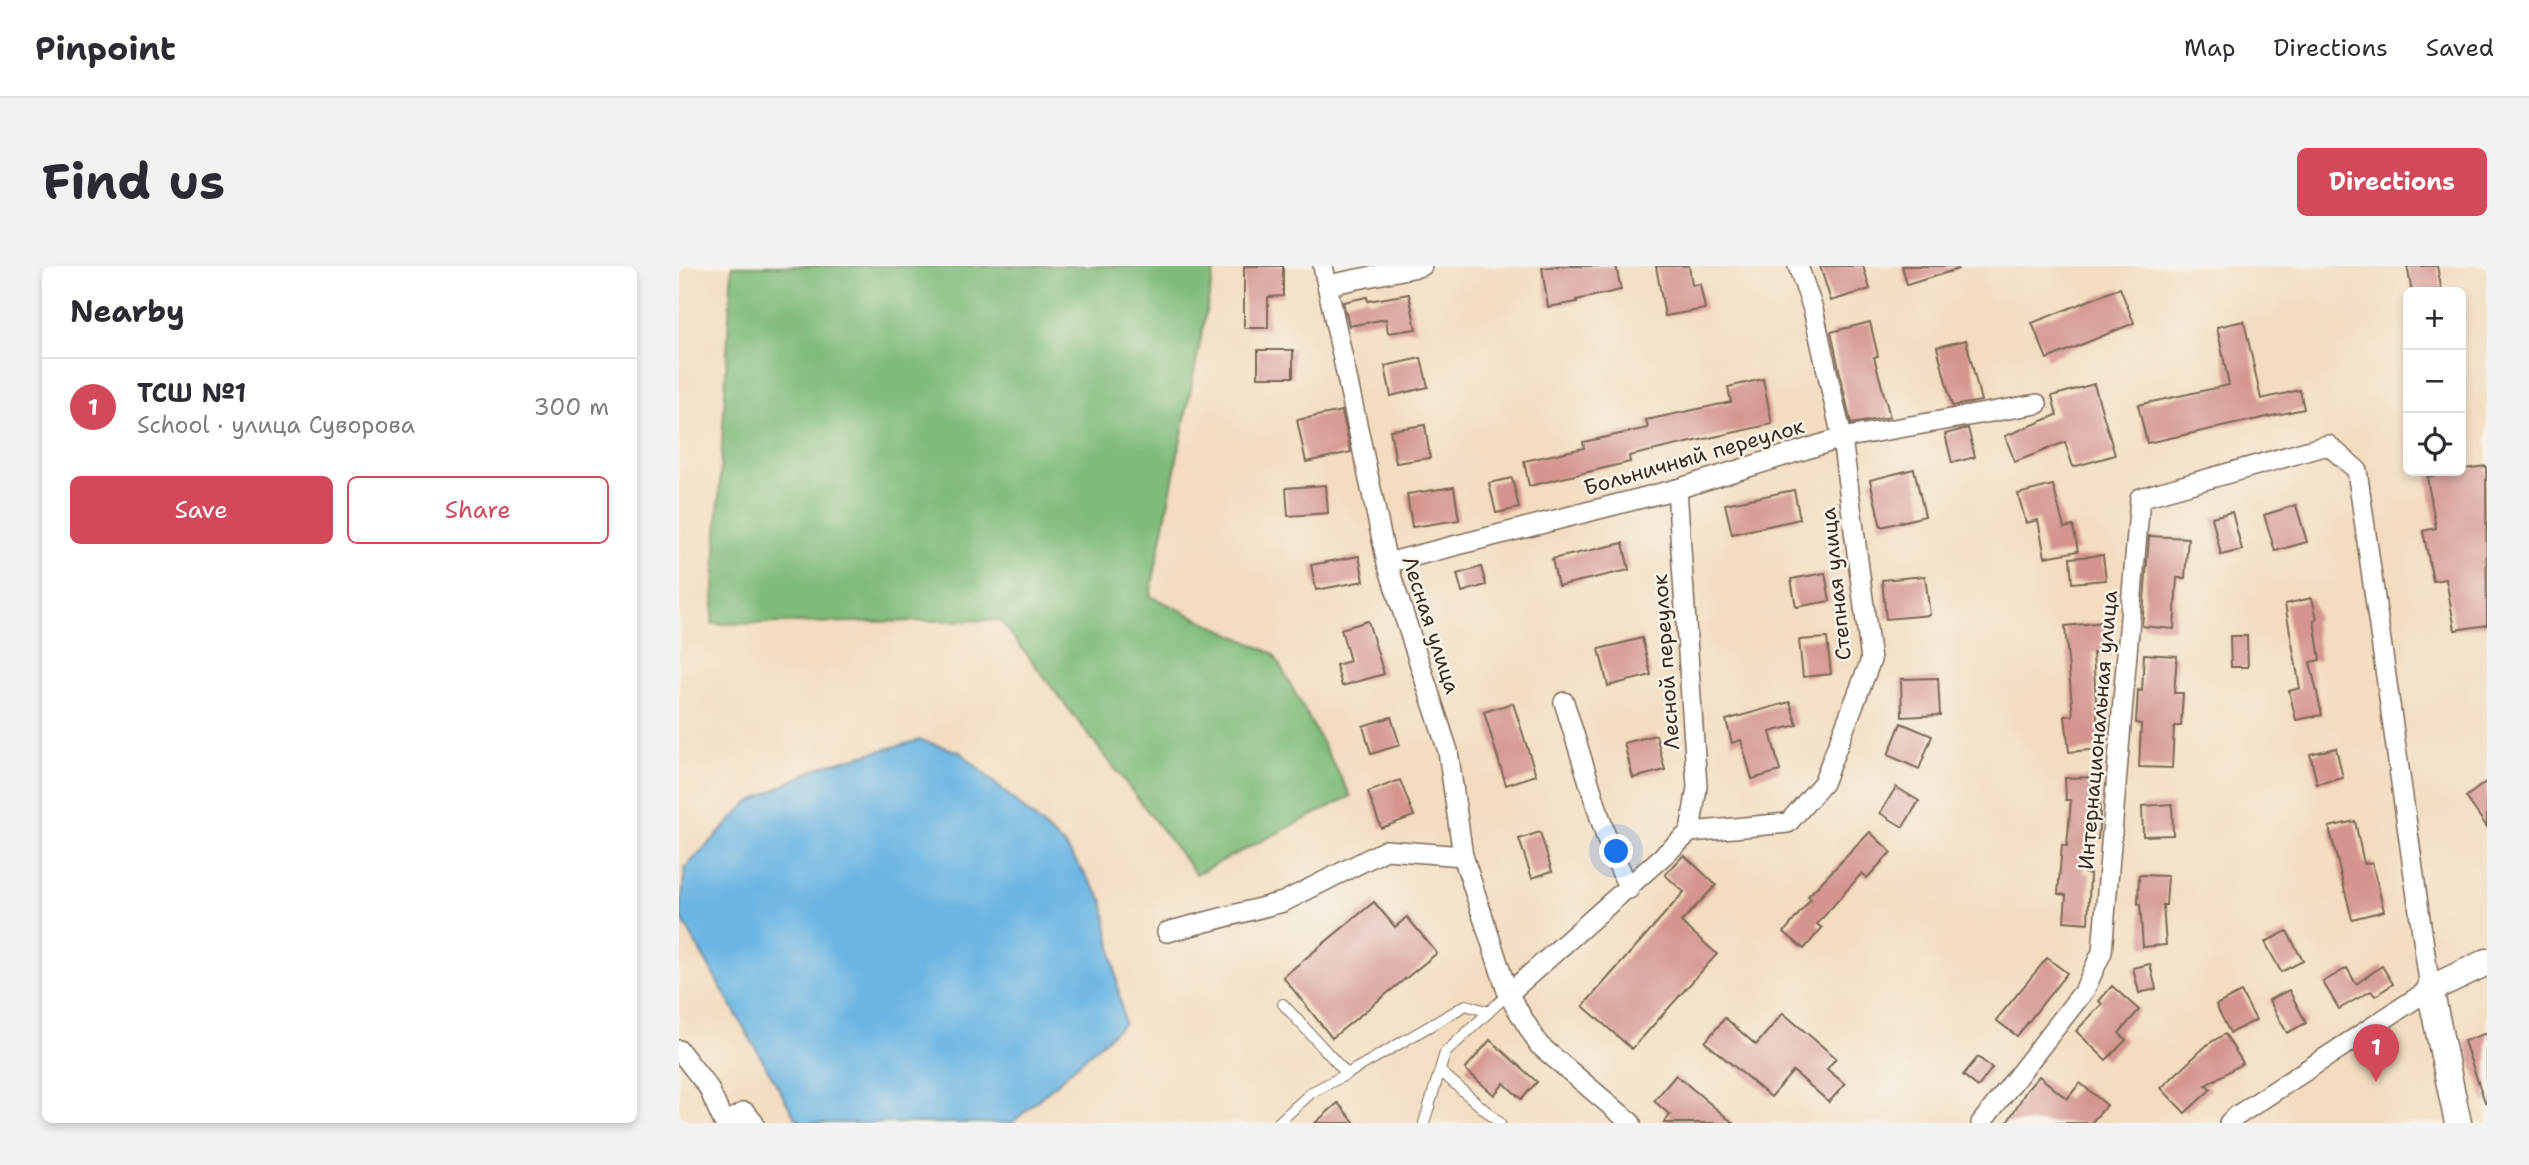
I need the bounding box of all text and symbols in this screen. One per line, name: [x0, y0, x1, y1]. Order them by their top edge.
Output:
text: Pinpoint: [35, 26, 176, 71]
text: Map: [2184, 32, 2235, 64]
text: Directions: [2273, 32, 2388, 64]
text: Saved: [2426, 32, 2494, 64]
button: Directions: [2297, 148, 2487, 216]
text: Find us: [42, 149, 225, 215]
map controls: [2403, 287, 2466, 476]
button: +: [2403, 287, 2466, 350]
text: Nearby: [70, 291, 185, 332]
button: −: [2403, 350, 2466, 413]
text: ТСШ №1: [137, 375, 246, 410]
text: 1: [88, 392, 98, 422]
text: 300 m: [534, 392, 609, 422]
text: School · улица Суворова: [137, 410, 415, 440]
street label: Больничный переулок: [1580, 412, 1808, 502]
button: locate: [2403, 413, 2466, 476]
button: Save: [70, 476, 333, 544]
button: Share: [347, 476, 609, 544]
street label: Степная улица: [1814, 506, 1858, 662]
street label: Лесная улица: [1396, 553, 1466, 697]
street label: Лесной переулок: [1646, 573, 1686, 751]
street label: Интернациональная улица: [2072, 589, 2124, 871]
your location: [1599, 834, 1633, 868]
pin: 1: [2353, 1024, 2399, 1082]

